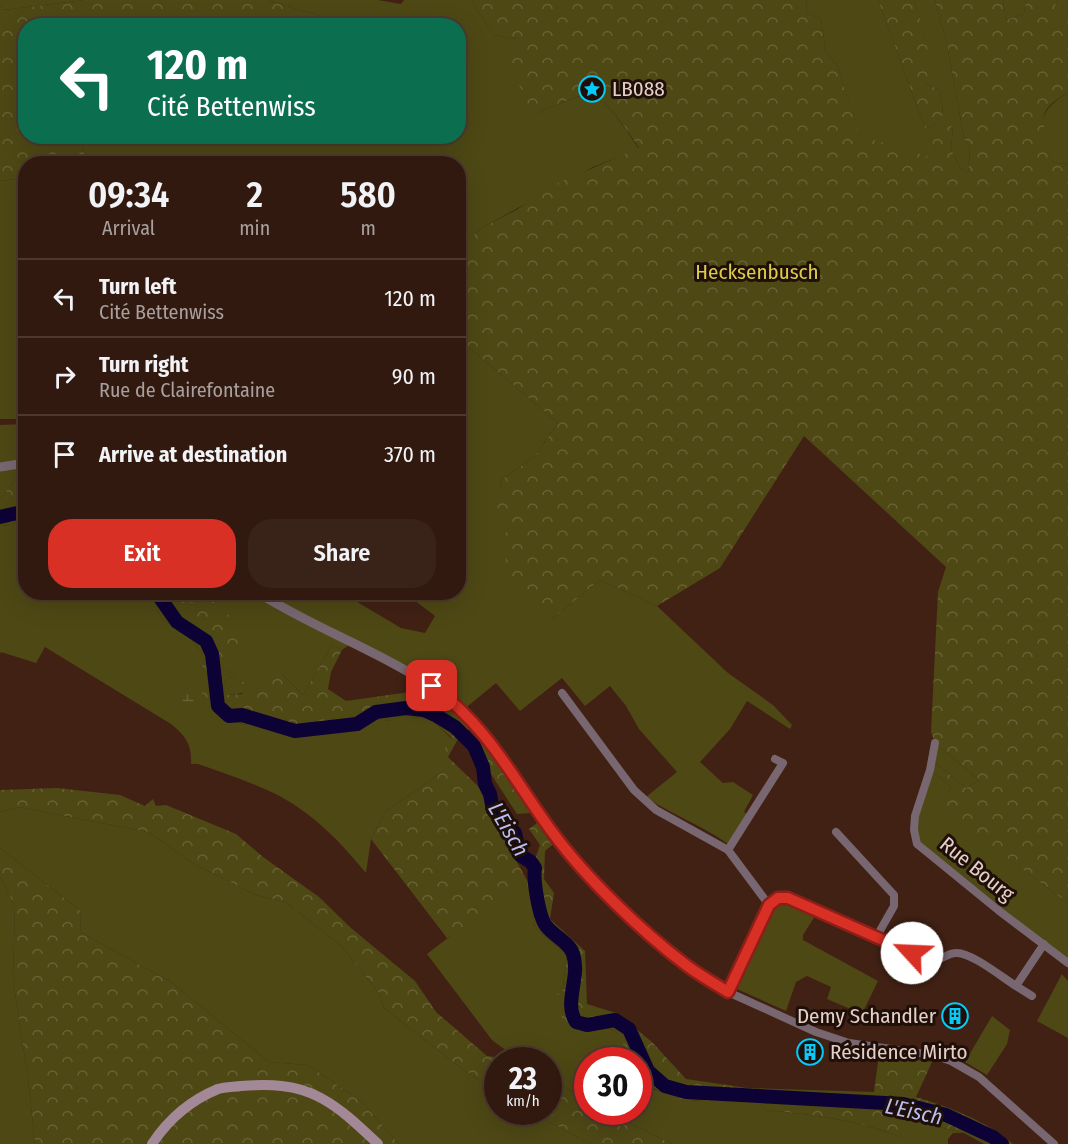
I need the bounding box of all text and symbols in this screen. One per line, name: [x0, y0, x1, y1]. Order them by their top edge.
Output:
text: 120 m: [147, 40, 248, 90]
icon: left: [48, 42, 126, 120]
place icon: LB088: [577, 74, 607, 104]
place label: LB088: [612, 76, 665, 102]
text: Cité Bettenwiss: [147, 91, 316, 123]
text: 09:34: [88, 173, 169, 217]
text: 2: [246, 173, 263, 217]
text: 580: [340, 173, 396, 217]
text: Arrival: [102, 216, 155, 240]
text: min: [239, 216, 270, 240]
text: m: [360, 216, 376, 240]
park label: Hecksenbusch: [695, 259, 819, 285]
text: Turn left: [99, 273, 177, 300]
icon: left: [48, 282, 81, 315]
text: 120 m: [384, 285, 436, 312]
text: Cité Bettenwiss: [99, 300, 224, 324]
text: Turn right: [99, 351, 188, 378]
icon: right: [48, 360, 81, 393]
text: 90 m: [392, 363, 436, 390]
text: Rue de Clairefontaine: [99, 378, 275, 402]
icon: arrive: [48, 438, 81, 471]
text: Arrive at destination: [99, 441, 287, 468]
text: 370 m: [384, 441, 436, 468]
button: Exit: [48, 519, 236, 588]
button: Share: [248, 519, 436, 588]
pin: [406, 660, 457, 711]
icon: arrive: [415, 669, 448, 702]
water label: L'Eisch: [482, 797, 535, 861]
street label: Rue Bourg: [935, 831, 1020, 907]
position arrow: [880, 921, 944, 985]
building icon: Demy Schandler: [940, 1001, 970, 1031]
place label: Demy Schandler: [797, 1003, 937, 1029]
building icon: Résidence Mirto: [795, 1037, 825, 1067]
place label: Résidence Mirto: [830, 1039, 968, 1065]
speed limit sign: 30: [574, 1047, 652, 1125]
text: 23: [509, 1061, 537, 1097]
text: km/h: [506, 1092, 540, 1110]
water label: L'Eisch: [883, 1092, 945, 1131]

